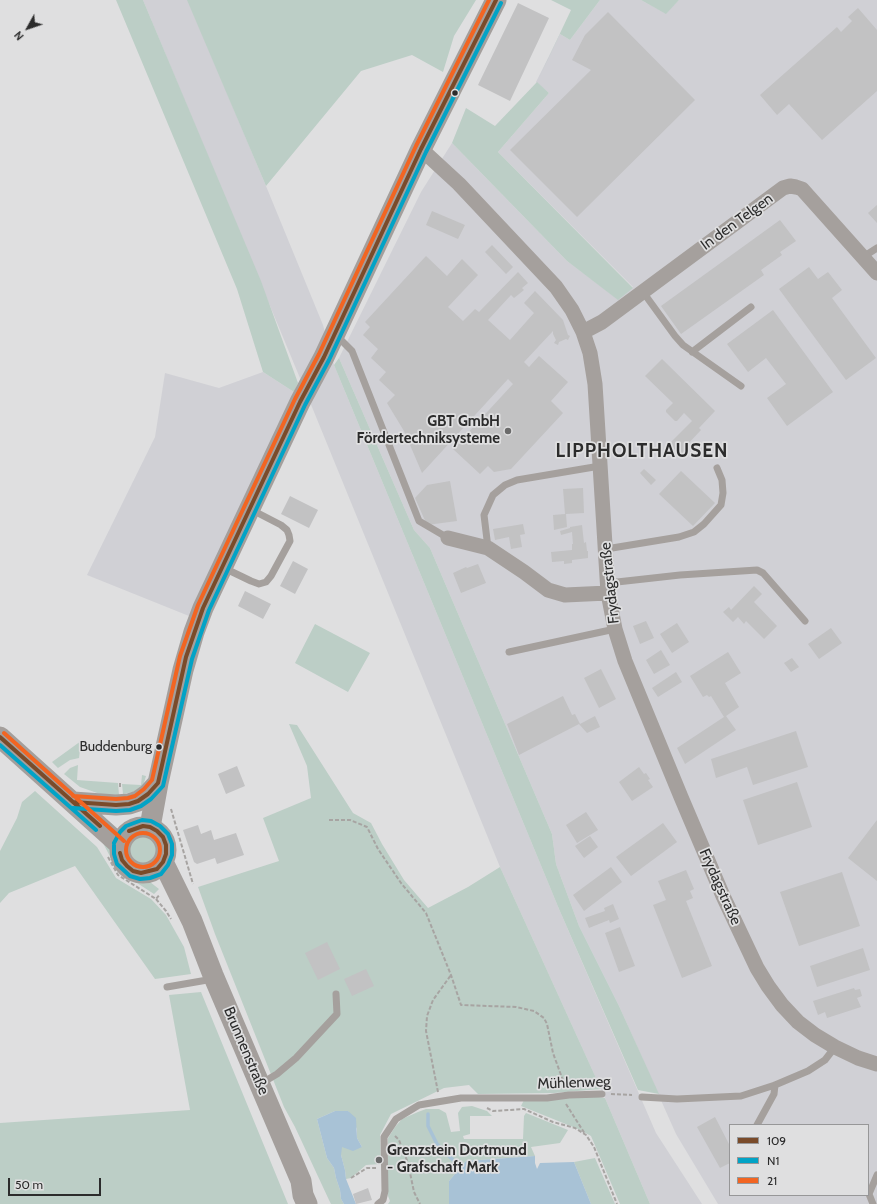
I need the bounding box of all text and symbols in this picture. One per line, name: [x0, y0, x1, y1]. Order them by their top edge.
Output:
north arrow: [8, 8, 48, 48]
text: N: [11, 28, 27, 43]
unlabelled marker: [450, 88, 460, 98]
street label: In den Telgen: [697, 190, 777, 254]
place label: GBT GmbH Fördertechniksysteme: [357, 413, 500, 448]
marker: GBT GmbH Fördertechniksysteme: [503, 426, 513, 436]
district label: LIPPHOLTHAUSEN: [556, 440, 728, 462]
street label: Frydagstraße: [597, 541, 623, 625]
place label: Buddenburg: [79, 739, 152, 755]
marker: Buddenburg: [154, 742, 164, 752]
street label: Frydagstraße: [695, 846, 745, 928]
street label: Brunnenstraße: [219, 1004, 273, 1098]
street label: Mühlenweg: [537, 1073, 611, 1093]
legend: [729, 1124, 869, 1196]
text: 109: [767, 1133, 786, 1148]
place label: Grenzstein Dortmund - Grafschaft Mark: [387, 1142, 527, 1177]
text: N1: [767, 1153, 779, 1168]
marker: Grenzstein Dortmund - Grafschaft Mark: [374, 1155, 384, 1165]
scale bar: [10, 1170, 103, 1196]
text: 21: [767, 1173, 777, 1188]
text: 50 m: [15, 1177, 43, 1192]

